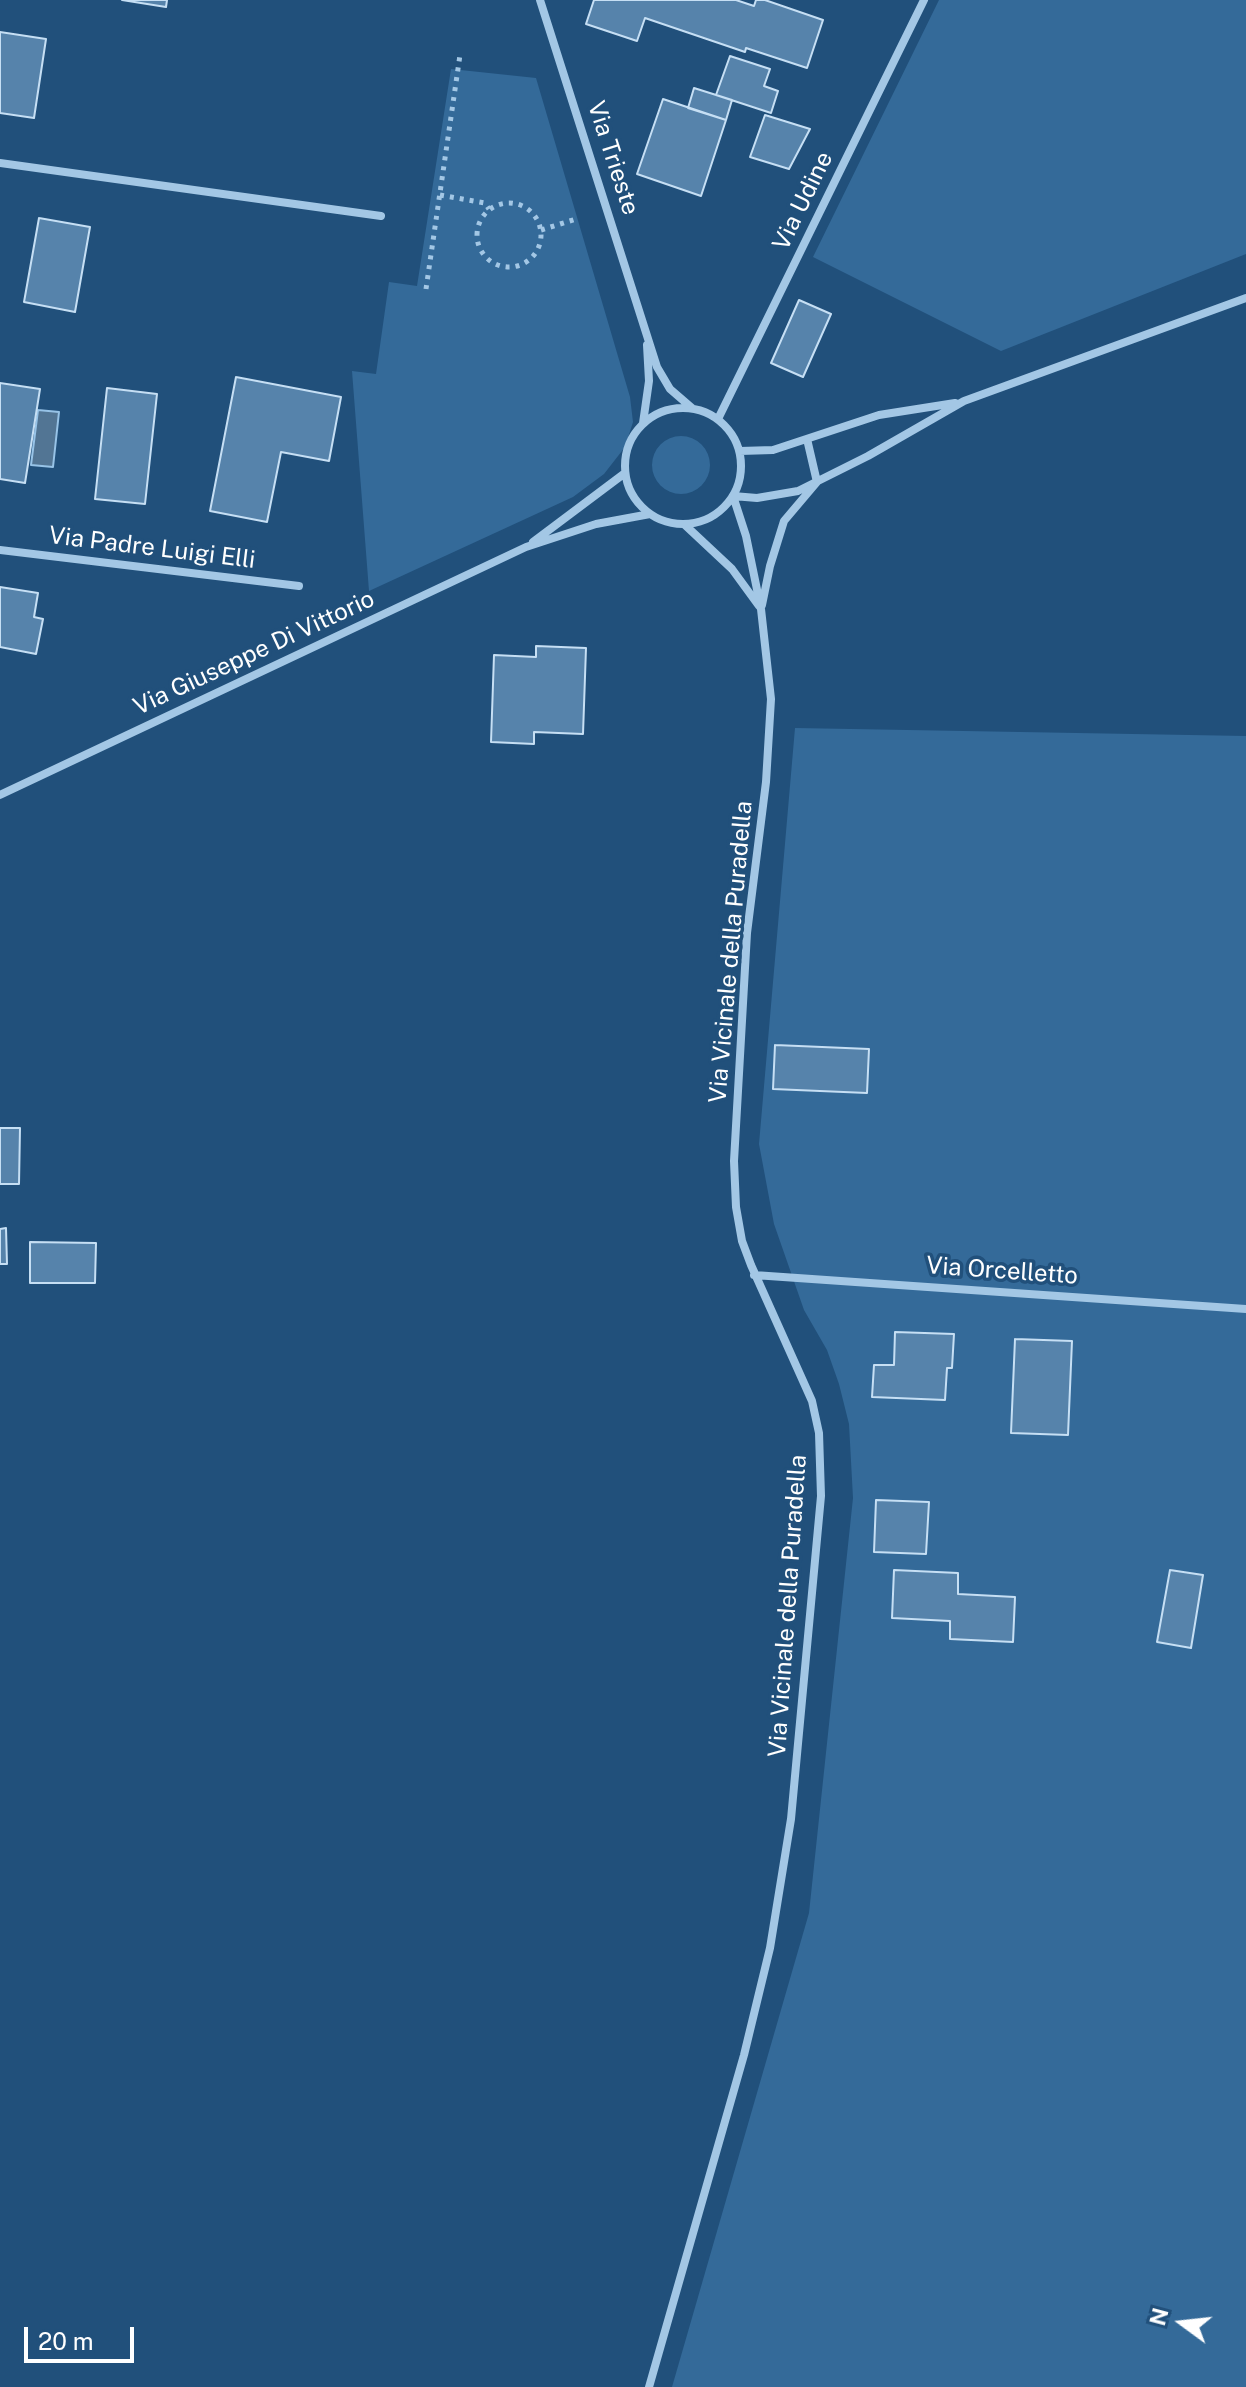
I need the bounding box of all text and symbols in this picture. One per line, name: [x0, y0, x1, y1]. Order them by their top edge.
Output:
street label: Via Trieste: [581, 97, 645, 219]
street label: Via Udine: [767, 147, 839, 255]
street label: Via Padre Luigi Elli: [47, 521, 257, 575]
street label: Via Giuseppe Di Vittorio: [129, 584, 379, 722]
street label: Via Vicinale della Puradella: [703, 800, 759, 1104]
street label: Via Orcelletto: [925, 1251, 1079, 1291]
street label: Via Vicinale della Puradella: [763, 1454, 813, 1758]
north arrow: [1142, 2283, 1222, 2363]
text: N: [1144, 2305, 1174, 2328]
scale bar: [28, 2311, 138, 2361]
text: 20 m: [38, 2327, 94, 2355]

